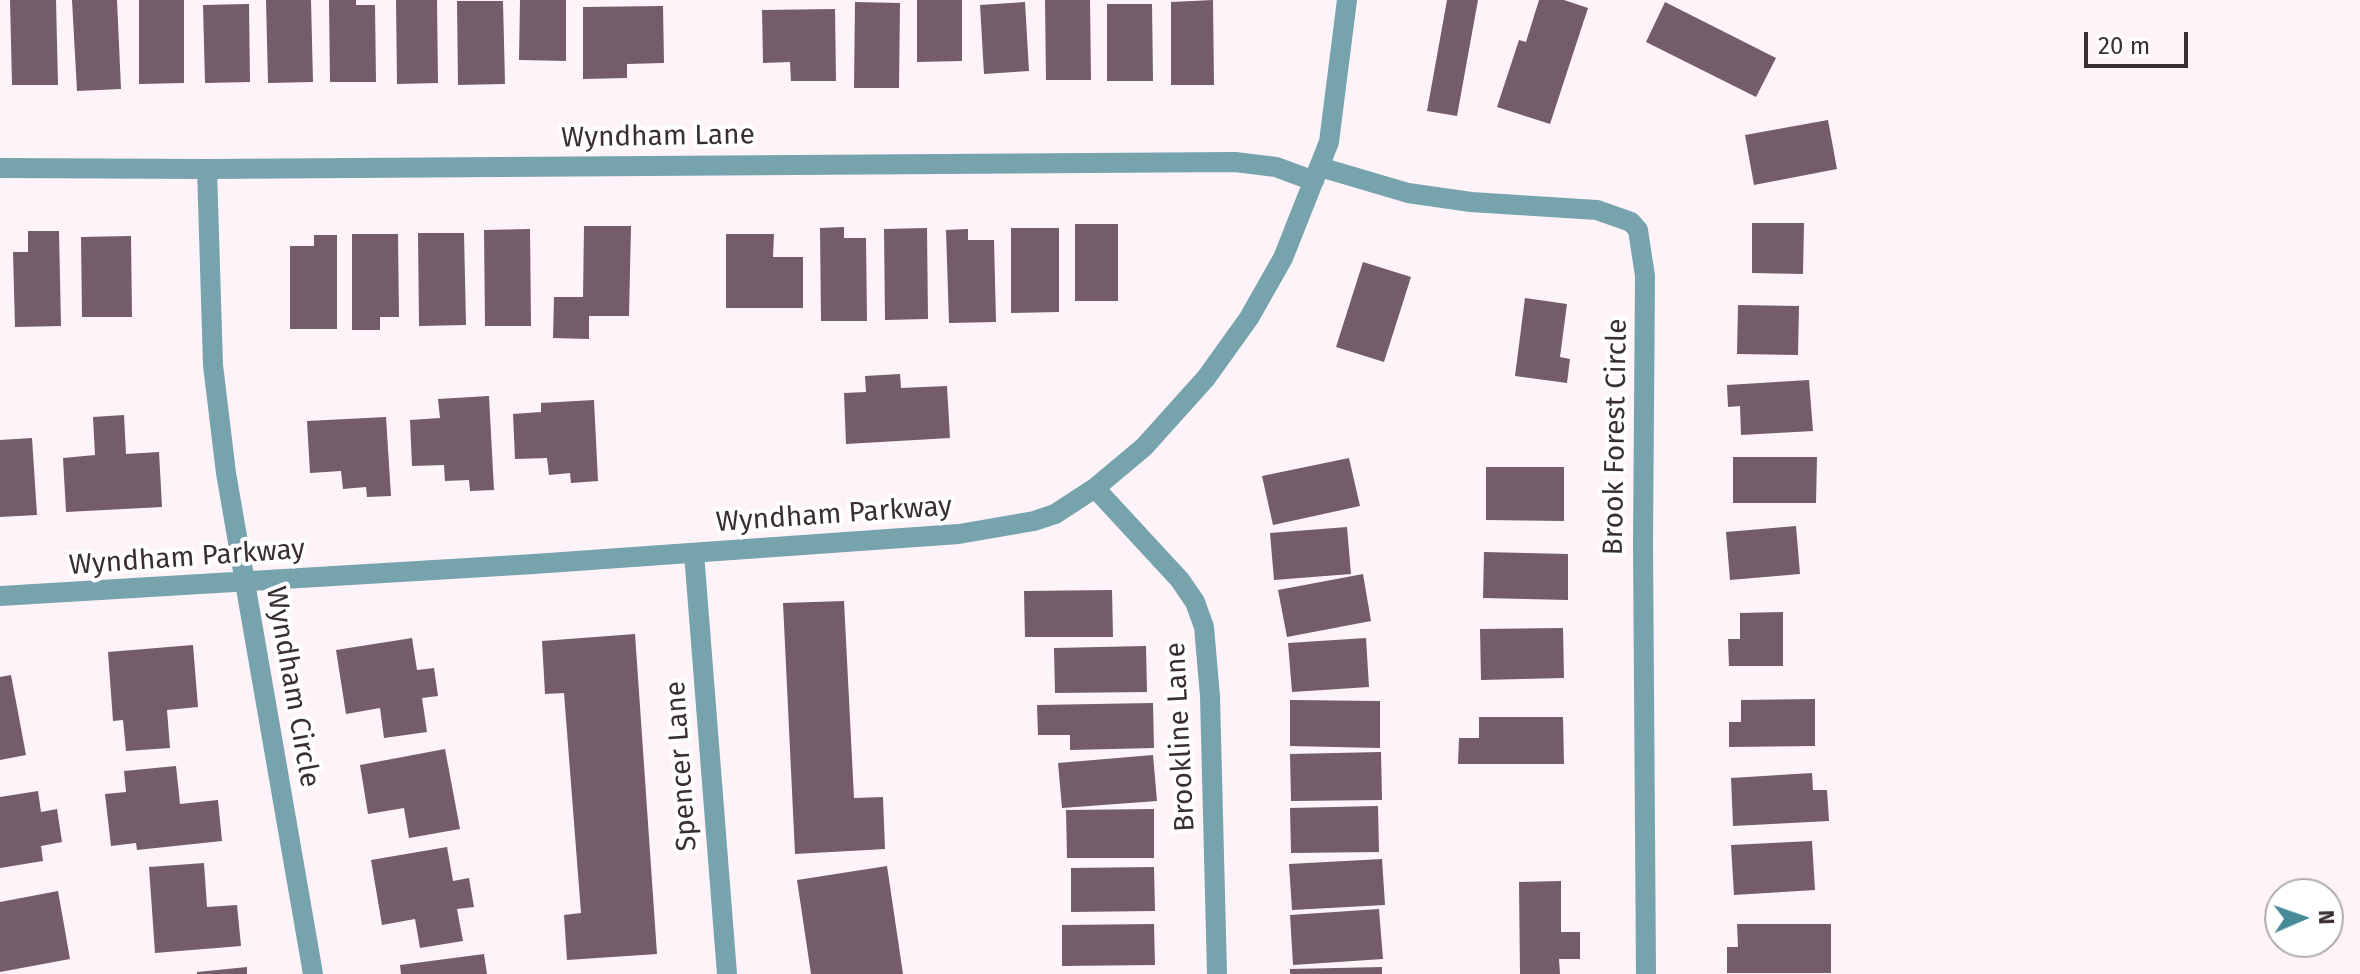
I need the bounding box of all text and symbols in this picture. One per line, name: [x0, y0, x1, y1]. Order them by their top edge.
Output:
scale bar: [2088, 16, 2192, 66]
text: 20 m: [2098, 32, 2150, 60]
street label: Wyndham Lane: [561, 119, 755, 155]
street label: Brook Forest Circle: [1597, 318, 1635, 556]
street label: Wyndham Parkway: [715, 490, 953, 540]
street label: Wyndham Parkway: [68, 533, 306, 583]
street label: Wyndham Circle: [258, 584, 326, 790]
street label: Brookline Lane: [1159, 641, 1203, 833]
street label: Spencer Lane: [659, 680, 705, 852]
north arrow: [2264, 878, 2344, 958]
text: N: [2313, 909, 2340, 925]

